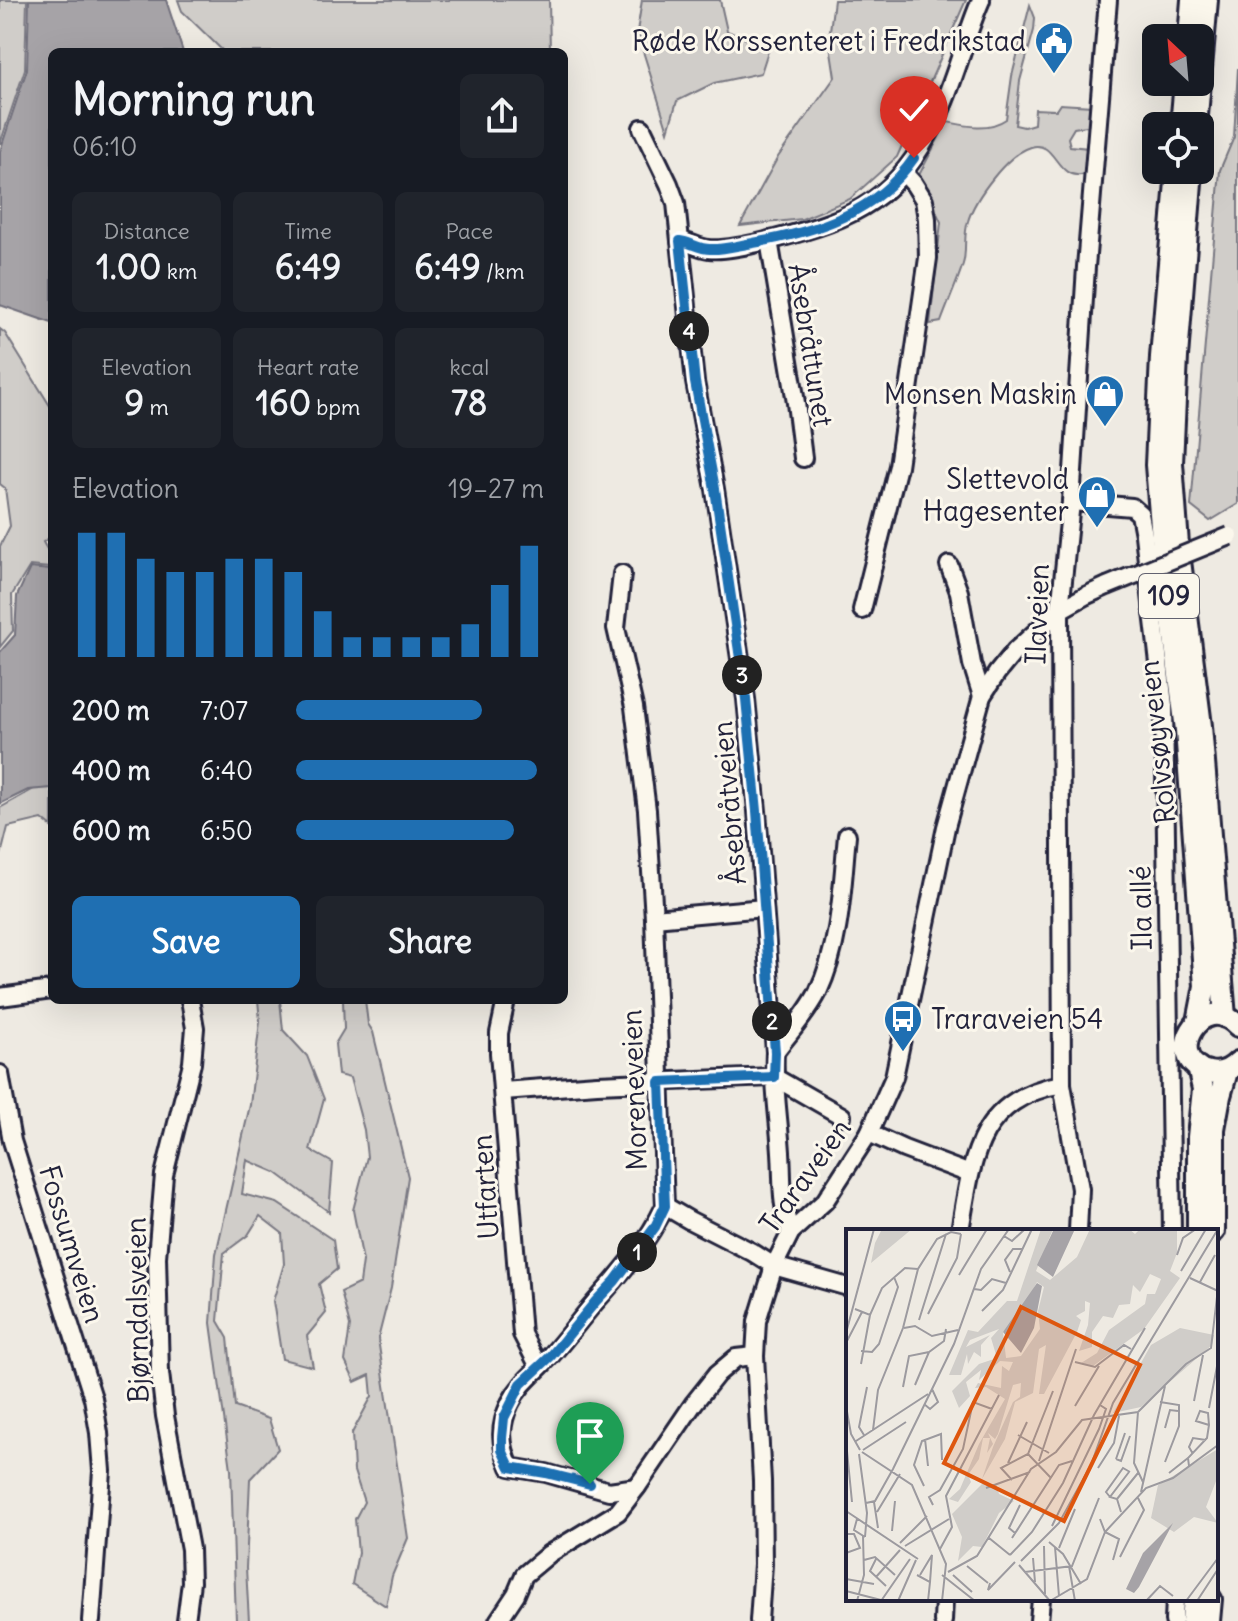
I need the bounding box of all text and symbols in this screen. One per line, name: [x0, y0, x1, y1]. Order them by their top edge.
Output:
public building icon: Røde Korssenteret i Fredrikstad: [1033, 20, 1075, 75]
place label: Røde Korssenteret i Fredrikstad: [632, 23, 1026, 59]
north arrow: [1142, 24, 1214, 96]
map controls: [1142, 24, 1214, 184]
text: Morning run: [72, 72, 315, 127]
button: share: [460, 74, 544, 158]
pin: [880, 76, 948, 158]
icon: check: [892, 88, 936, 132]
button: locate: [1142, 112, 1214, 184]
text: 06:10: [72, 130, 137, 163]
text: Distance: [104, 217, 190, 245]
text: Time: [284, 217, 332, 245]
text: Pace: [445, 217, 493, 245]
text: 1.00: [96, 245, 161, 288]
text: 6:49: [275, 245, 341, 288]
text: 6:49: [414, 245, 481, 288]
text: km: [161, 257, 197, 285]
text: /km: [481, 257, 524, 285]
street label: Åsebråttunet: [780, 261, 844, 429]
pin: 4: [669, 311, 709, 351]
text: 4: [683, 317, 695, 345]
text: Elevation: [102, 353, 192, 381]
text: Heart rate: [257, 353, 359, 381]
text: kcal: [450, 353, 489, 381]
shop icon: Monsen Maskin: [1084, 373, 1126, 428]
place label: Monsen Maskin: [884, 376, 1077, 412]
text: 9: [125, 381, 144, 424]
text: 160: [256, 381, 311, 424]
text: 78: [451, 381, 487, 424]
text: m: [144, 393, 169, 421]
text: bpm: [311, 393, 360, 421]
place label: Slettevold Hagesenter: [923, 461, 1069, 529]
text: Elevation: [72, 472, 179, 505]
text: 19–27 m: [448, 472, 544, 505]
shop icon: Slettevold Hagesenter: [1076, 474, 1118, 529]
street label: Ilaveien: [1017, 563, 1057, 665]
road number: 109: [1139, 574, 1199, 618]
pin: 3: [722, 655, 762, 695]
street label: Rolvsøyveien: [1131, 659, 1183, 825]
text: 3: [736, 661, 748, 689]
text: 200 m: [72, 694, 149, 727]
text: 7:07: [200, 694, 248, 727]
street label: Åsebråtveien: [702, 720, 754, 886]
text: 400 m: [72, 754, 150, 787]
text: 6:40: [200, 754, 253, 787]
text: 600 m: [72, 814, 150, 847]
text: 6:50: [200, 814, 253, 847]
street label: Ila allé: [1122, 865, 1160, 951]
button: Save: [72, 896, 300, 988]
button: Share: [316, 896, 544, 988]
bus stop icon: Traraveien 54: [882, 998, 924, 1053]
pin: 2: [752, 1001, 792, 1041]
place label: Traraveien 54: [931, 1001, 1103, 1037]
text: 2: [766, 1007, 778, 1035]
street label: Moreneveien: [613, 1009, 655, 1171]
street label: Traraveien: [751, 1112, 859, 1240]
street label: Utfarten: [463, 1133, 507, 1241]
street label: Fossumveien: [31, 1161, 113, 1327]
street label: Bjørndalsveien: [117, 1217, 157, 1403]
inset map: [846, 1229, 1218, 1601]
pin: 1: [617, 1232, 657, 1272]
text: 1: [633, 1238, 641, 1266]
pin: [556, 1402, 624, 1484]
icon: arrive: [568, 1414, 612, 1458]

